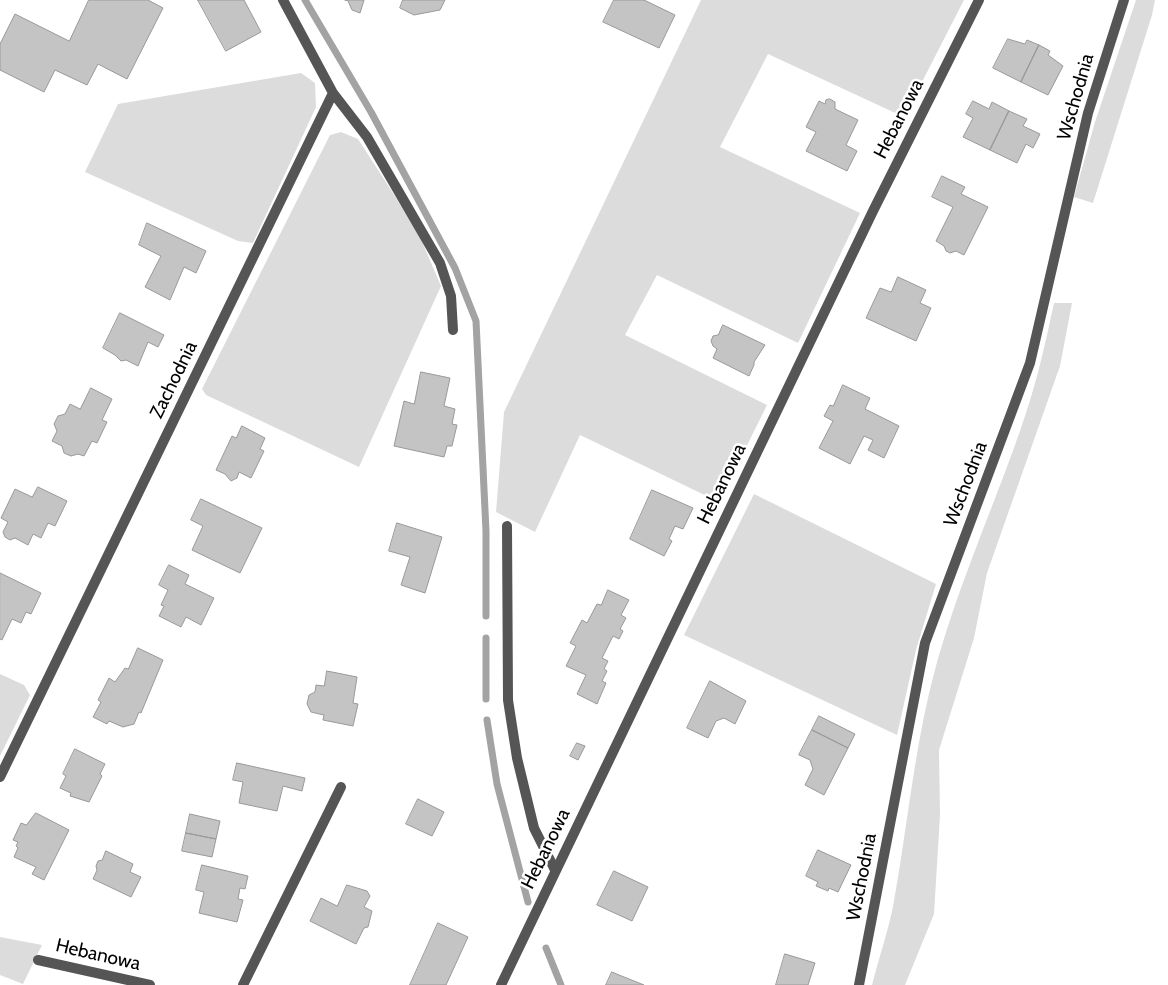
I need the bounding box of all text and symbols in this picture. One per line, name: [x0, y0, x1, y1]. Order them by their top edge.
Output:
street label: Wschodnia: [1053, 51, 1099, 143]
street label: Hebanowa: [869, 75, 929, 163]
street label: Zachodnia: [146, 338, 202, 422]
street label: Wschodnia: [939, 438, 993, 530]
street label: Hebanowa: [693, 440, 751, 528]
street label: Hebanowa: [517, 805, 575, 893]
street label: Wschodnia: [842, 831, 882, 923]
street label: Hebanowa: [53, 934, 143, 976]

